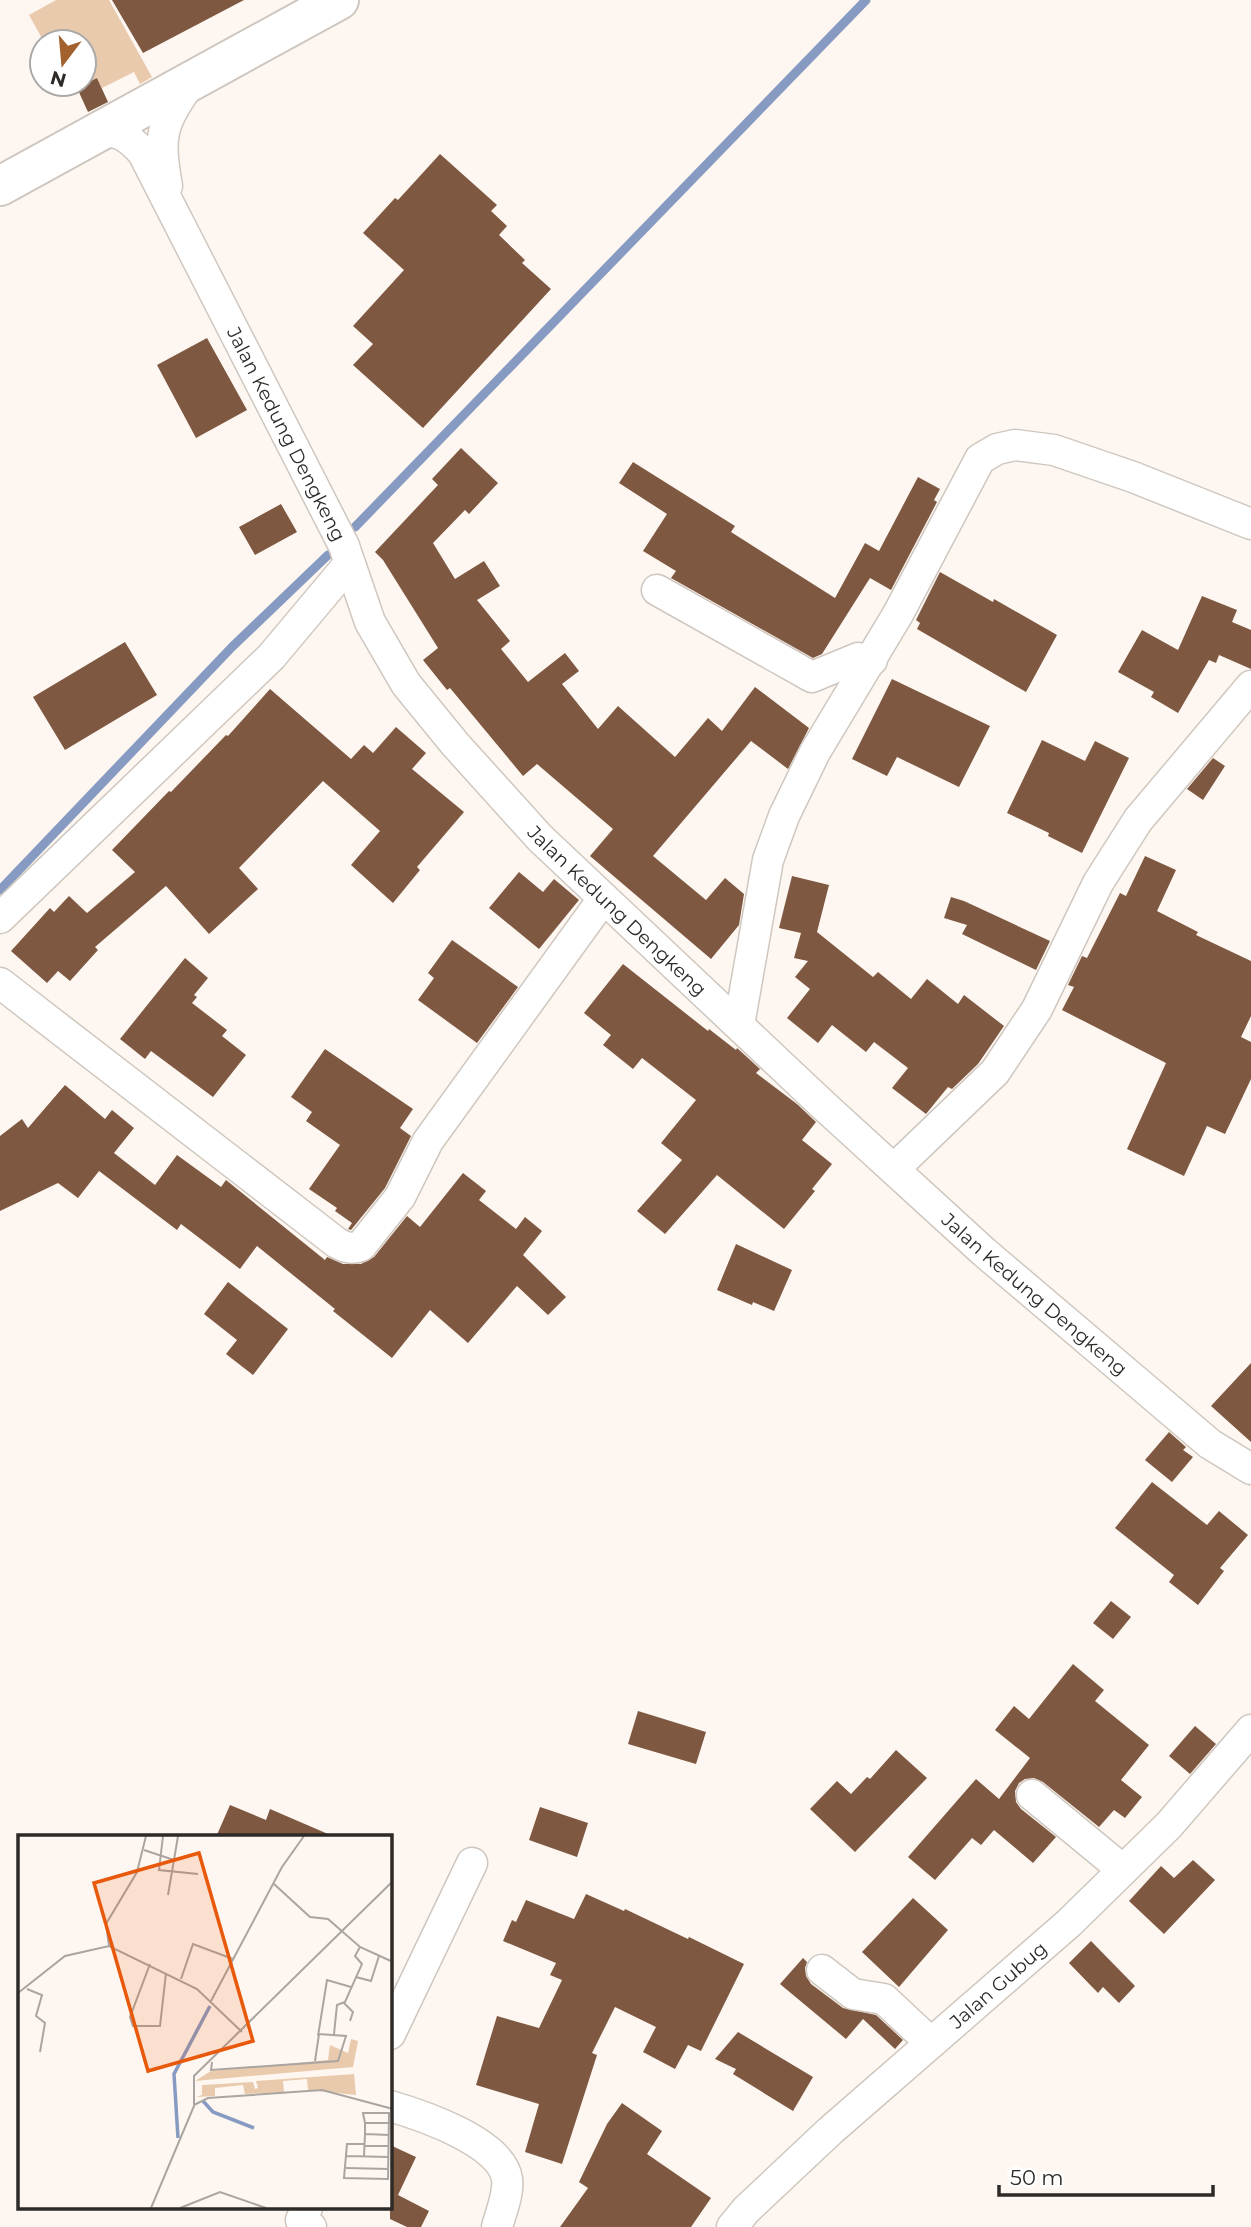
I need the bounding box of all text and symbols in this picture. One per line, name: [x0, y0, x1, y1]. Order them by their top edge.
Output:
north arrow: [28, 28, 98, 98]
text: N: [48, 66, 69, 92]
street label: Jalan Kedung Dengkeng: [221, 322, 351, 545]
street label: Jalan Kedung Dengkeng: [522, 820, 711, 1001]
street label: Jalan Kedung Dengkeng: [936, 1208, 1132, 1381]
inset map: [18, 1835, 392, 2210]
street label: Jalan Gubug: [944, 1937, 1052, 2034]
scale bar: [999, 2154, 1212, 2198]
text: 50 m: [1010, 2165, 1064, 2190]

